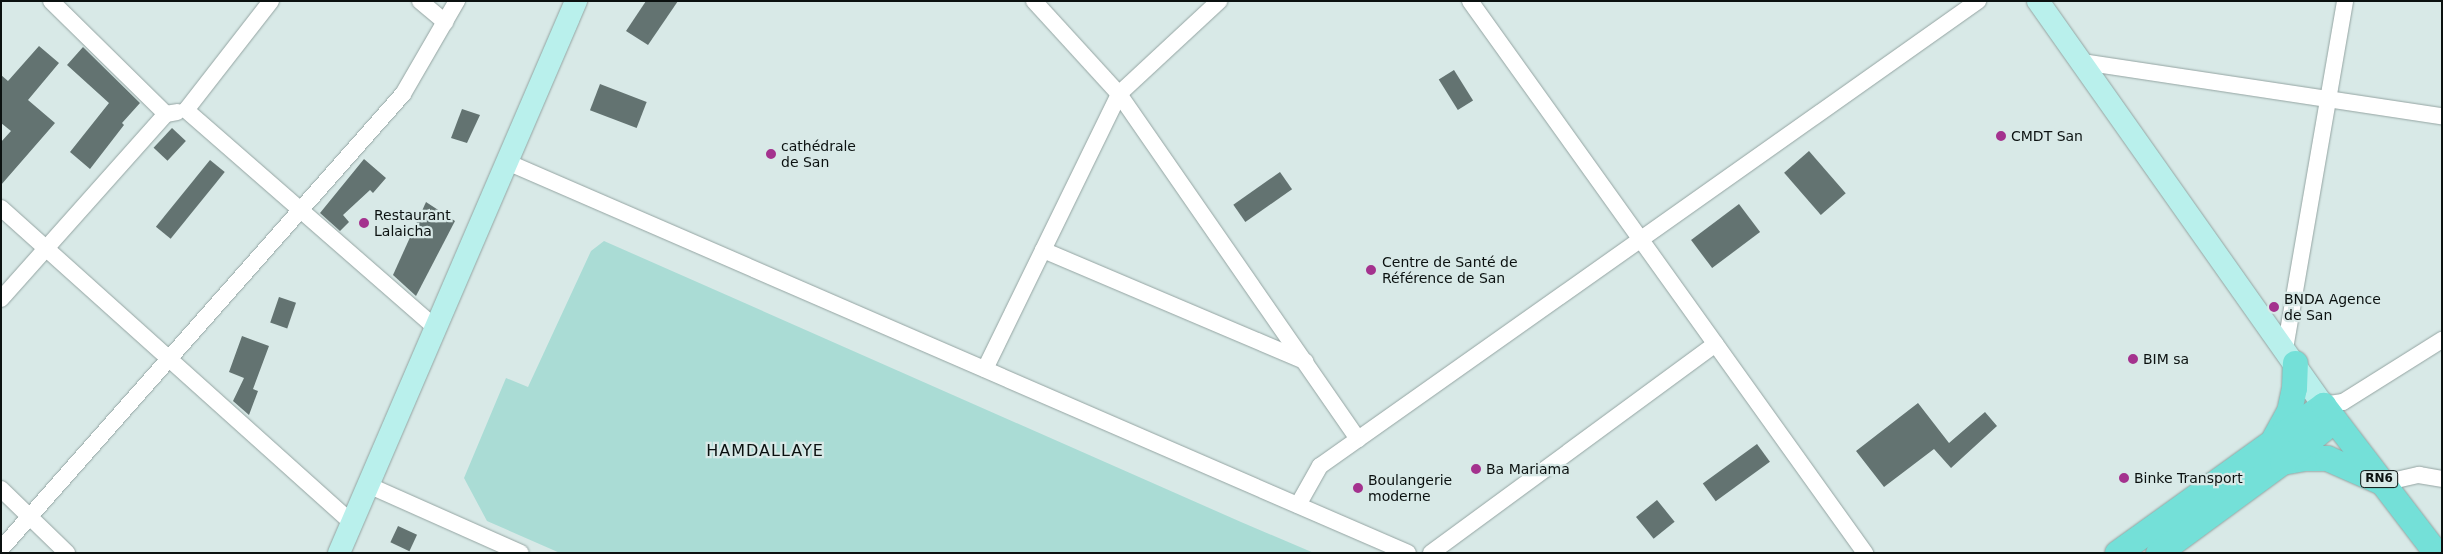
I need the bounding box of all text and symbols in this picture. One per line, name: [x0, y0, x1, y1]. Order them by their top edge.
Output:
place label: CMDT San: [2011, 128, 2083, 144]
marker: CMDT San: [1995, 130, 2007, 142]
place label: cathédrale de San: [781, 138, 856, 170]
marker: cathédrale de San: [765, 148, 777, 160]
place label: Restaurant Lalaicha: [374, 207, 451, 240]
marker: Restaurant Lalaicha: [358, 217, 370, 229]
place label: Centre de Santé de Référence de San: [1382, 254, 1518, 286]
marker: Centre de Santé de Référence de San: [1364, 263, 1378, 277]
place label: BNDA Agence de San: [2284, 291, 2381, 324]
marker: BNDA Agence de San: [2268, 301, 2280, 313]
place label: BIM sa: [2143, 351, 2189, 367]
marker: BIM sa: [2127, 353, 2139, 365]
district label: HAMDALLAYE: [705, 441, 825, 461]
place label: Ba Mariama: [1486, 461, 1570, 477]
marker: Ba Mariama: [1470, 463, 1482, 475]
road number: RN6: [2359, 469, 2399, 488]
place label: Binke Transport: [2134, 470, 2243, 486]
place label: Boulangerie moderne: [1368, 472, 1452, 504]
marker: Binke Transport: [2118, 472, 2130, 484]
marker: Boulangerie moderne: [1352, 482, 1364, 494]

